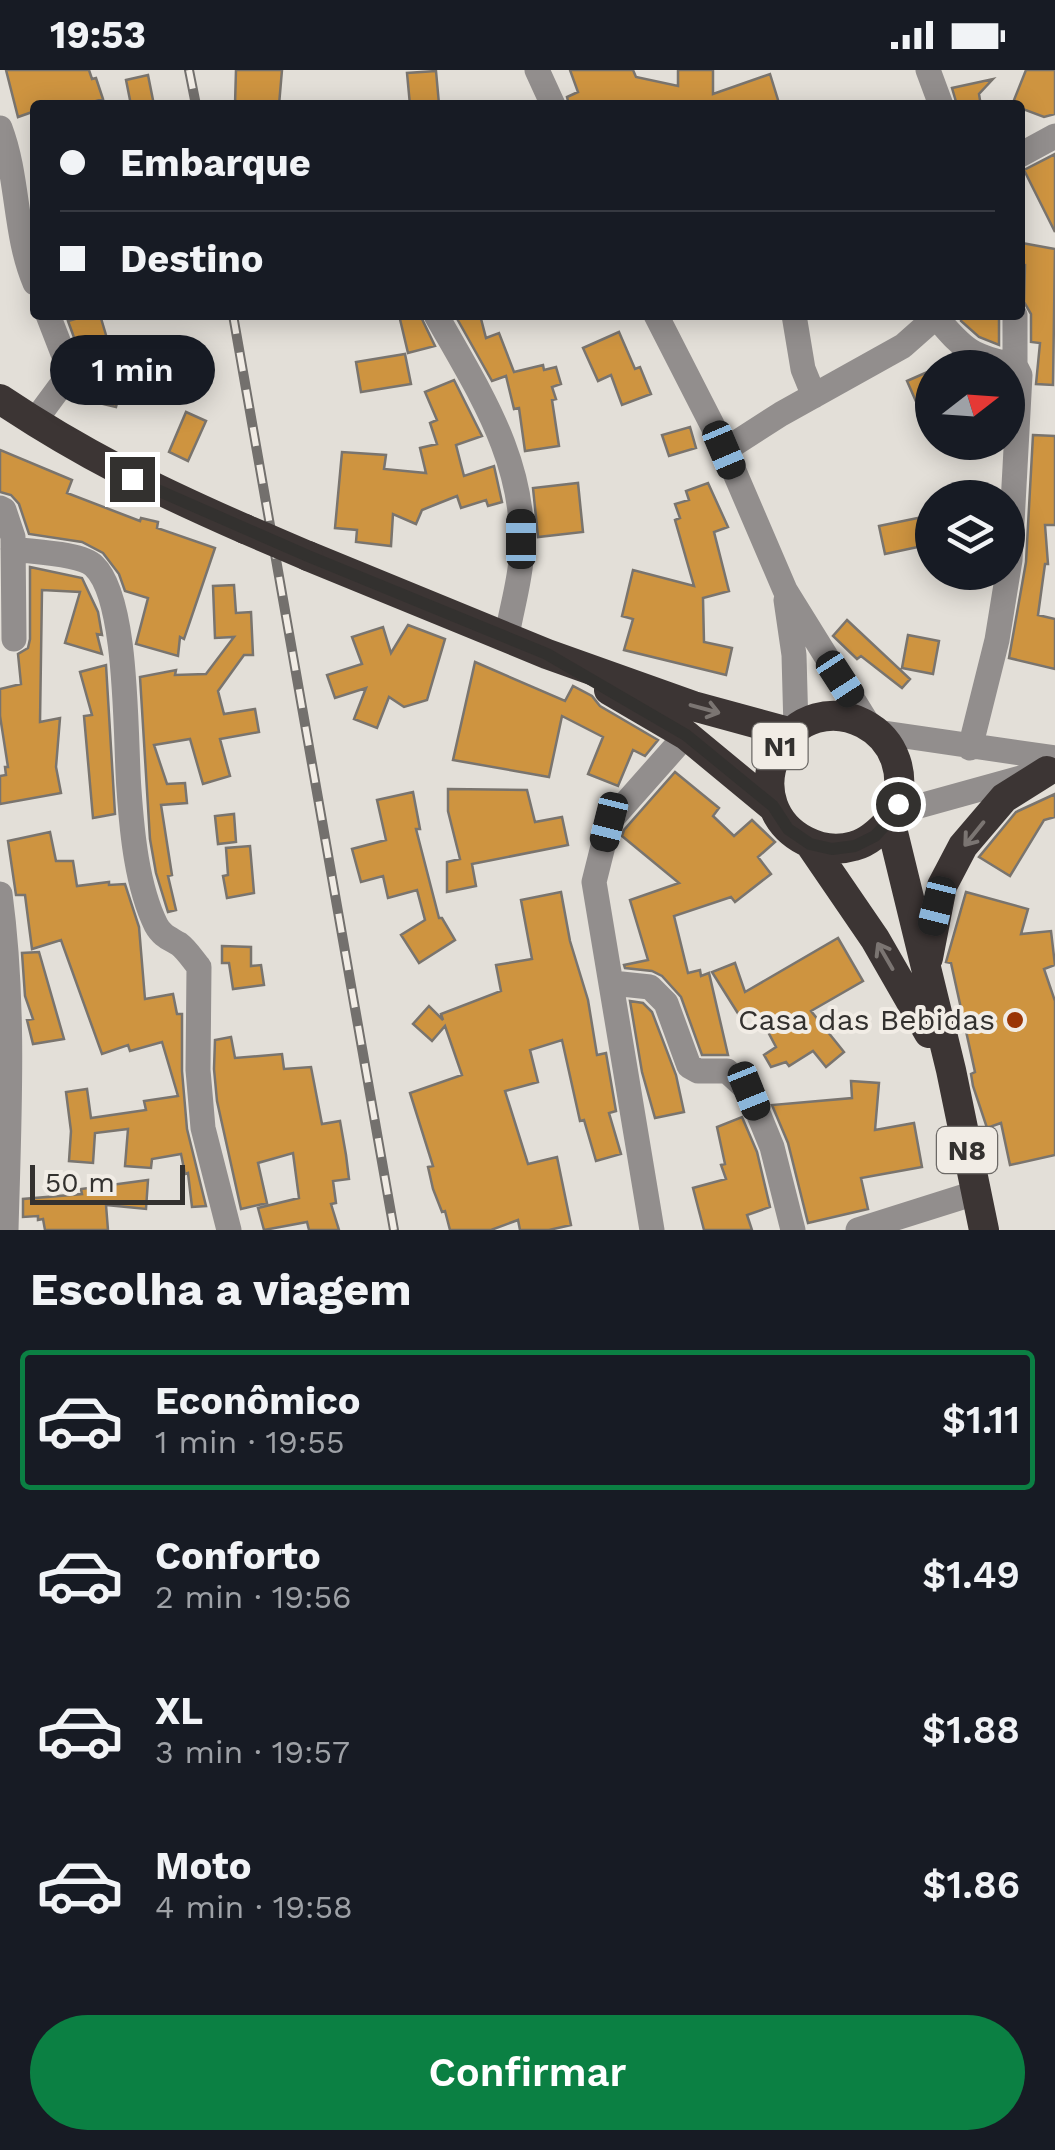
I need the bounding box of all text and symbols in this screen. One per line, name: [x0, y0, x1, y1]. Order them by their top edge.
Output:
text: 19:53: [50, 13, 146, 57]
text: Embarque: [120, 141, 311, 185]
text: Destino: [120, 237, 264, 281]
callout: 1 min: [49, 334, 214, 404]
north arrow: [915, 350, 1025, 460]
map controls: [915, 350, 1025, 590]
text: 1 min: [91, 351, 174, 389]
car: [698, 417, 750, 483]
route end: [110, 457, 155, 502]
button: layers: [915, 480, 1025, 590]
car: [506, 509, 536, 569]
car: [811, 646, 869, 712]
one-way arrow: [689, 700, 720, 719]
road number: N1: [752, 723, 808, 769]
route start: [876, 782, 921, 827]
car: [587, 789, 631, 855]
one-way arrow: [963, 820, 985, 846]
car: [915, 873, 959, 939]
one-way arrow: [874, 941, 894, 971]
place label: Casa das Bebidas: [738, 1002, 995, 1037]
marker: Casa das Bebidas: [1004, 1009, 1026, 1031]
car: [724, 1058, 774, 1124]
road number: N8: [937, 1127, 997, 1173]
scale bar: [30, 1160, 185, 1204]
text: 50 m: [45, 1166, 115, 1199]
text: Escolha a viagem: [30, 1263, 412, 1316]
icon: car: [35, 1375, 125, 1465]
text: Econômico: [155, 1379, 360, 1423]
text: $1.11: [942, 1398, 1020, 1442]
text: 1 min · 19:55: [155, 1423, 345, 1461]
icon: car: [35, 1530, 125, 1620]
text: Conforto: [155, 1534, 321, 1578]
text: $1.49: [922, 1553, 1020, 1597]
text: 2 min · 19:56: [155, 1578, 352, 1616]
icon: car: [35, 1685, 125, 1775]
text: XL: [155, 1689, 203, 1733]
text: $1.88: [922, 1708, 1020, 1752]
text: 3 min · 19:57: [155, 1733, 350, 1771]
icon: car: [35, 1840, 125, 1930]
text: Moto: [155, 1844, 251, 1888]
text: $1.86: [922, 1863, 1020, 1907]
text: 4 min · 19:58: [155, 1888, 353, 1926]
button: Confirmar: [30, 2015, 1025, 2130]

